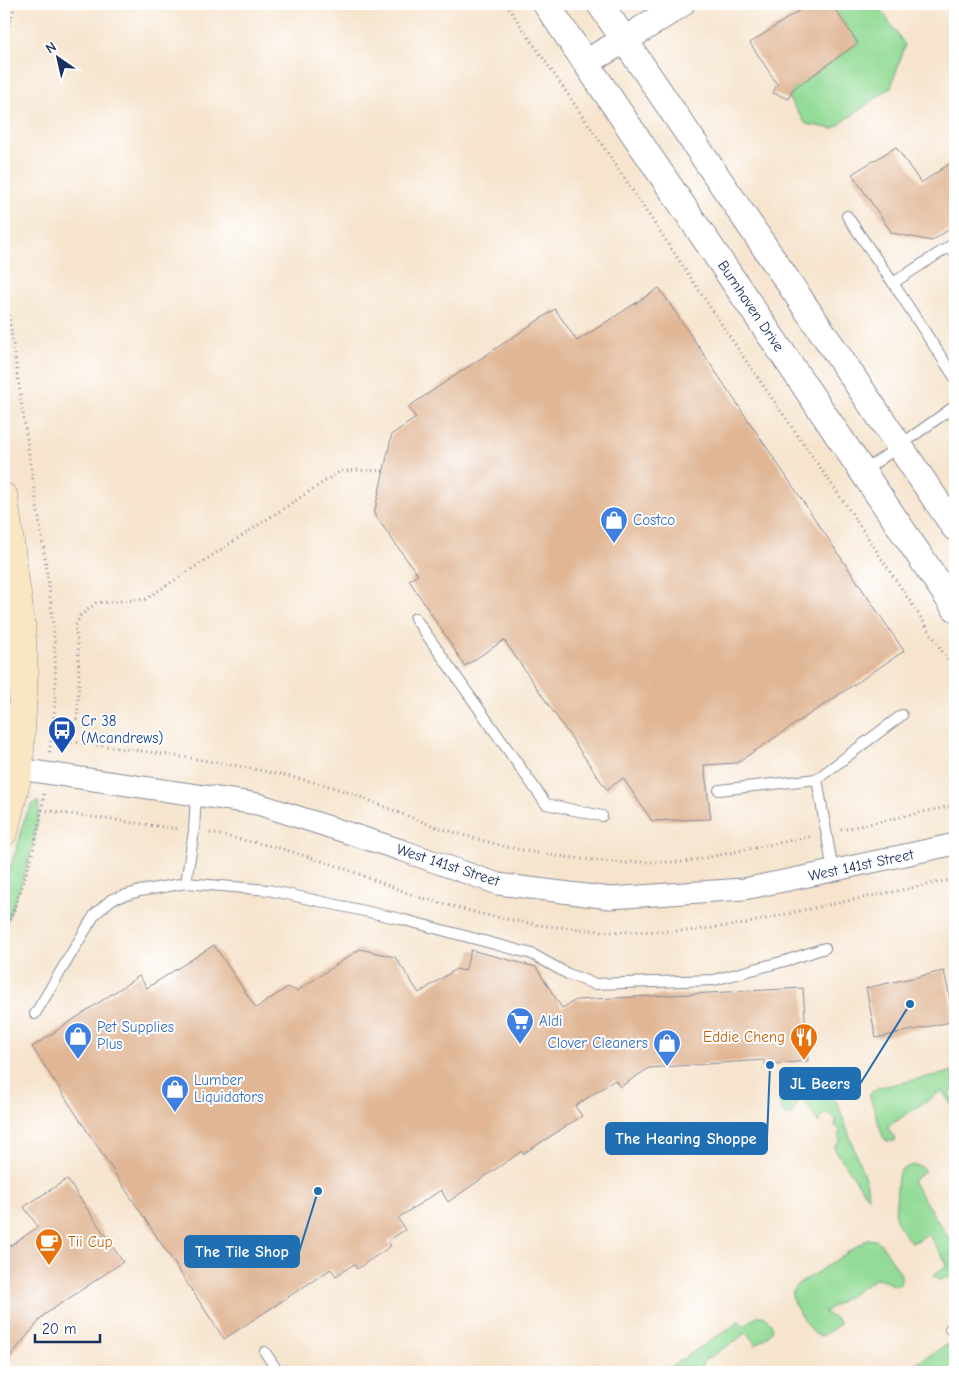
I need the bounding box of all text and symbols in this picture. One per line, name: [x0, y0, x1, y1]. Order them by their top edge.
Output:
north arrow: [32, 32, 82, 82]
text: N: [42, 38, 60, 57]
street label: Burnhaven Drive: [714, 257, 788, 355]
shop icon: Costco: [599, 505, 629, 544]
place label: Costco: [633, 511, 675, 529]
place label: Cr 38 (Mcandrews): [81, 712, 164, 747]
bus stop icon: Cr 38 (Mcandrews): [47, 715, 77, 754]
street label: West 141st Street: [394, 840, 502, 890]
street label: West 141st Street: [807, 845, 916, 885]
supermarket icon: Aldi: [505, 1006, 535, 1045]
place label: Aldi: [539, 1012, 562, 1030]
place label: Pet Supplies Plus: [97, 1018, 174, 1053]
shop icon: Pet Supplies Plus: [63, 1021, 93, 1060]
restaurant icon: Eddie Cheng: [789, 1022, 819, 1061]
shop icon: Clover Cleaners: [652, 1028, 682, 1067]
place label: Eddie Cheng: [703, 1028, 785, 1046]
place label: Clover Cleaners: [548, 1034, 648, 1052]
callout: JL Beers: [780, 1068, 860, 1099]
place label: Lumber Liquidators: [194, 1071, 263, 1106]
shop icon: Lumber Liquidators: [160, 1074, 190, 1113]
text: JL Beers: [790, 1075, 850, 1093]
callout: The Hearing Shoppe: [606, 1123, 767, 1154]
text: The Hearing Shoppe: [615, 1130, 757, 1148]
cafe icon: Tii Cup: [34, 1227, 64, 1266]
place label: Tii Cup: [68, 1233, 113, 1251]
callout: The Tile Shop: [185, 1236, 299, 1267]
text: The Tile Shop: [195, 1243, 289, 1261]
scale bar: [35, 1311, 100, 1343]
text: 20 m: [42, 1320, 76, 1338]

